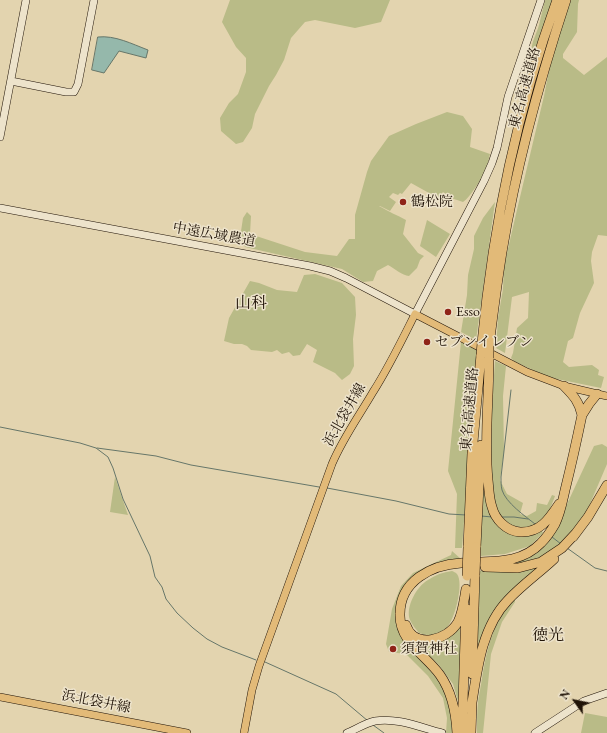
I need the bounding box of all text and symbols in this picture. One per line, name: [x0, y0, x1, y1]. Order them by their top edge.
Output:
street label: 東名高速道路: [506, 45, 544, 131]
place label: 鶴松院: [411, 194, 453, 210]
marker: 鶴松院: [398, 197, 408, 207]
street label: 中遠広域農道: [171, 219, 257, 251]
district label: 山科: [235, 294, 267, 314]
place label: Esso: [456, 304, 480, 320]
marker: Esso: [443, 307, 453, 317]
place label: セブンイレブン: [435, 334, 533, 350]
marker: セブンイレブン: [422, 337, 432, 347]
street label: 東名高速道路: [458, 366, 482, 452]
street label: 浜北袋井線: [320, 380, 370, 450]
district label: 徳光: [532, 626, 564, 646]
place label: 須賀神社: [401, 641, 457, 657]
marker: 須賀神社: [388, 644, 398, 654]
north arrow: [555, 681, 595, 721]
street label: 浜北袋井線: [60, 687, 132, 717]
text: N: [557, 687, 573, 702]

